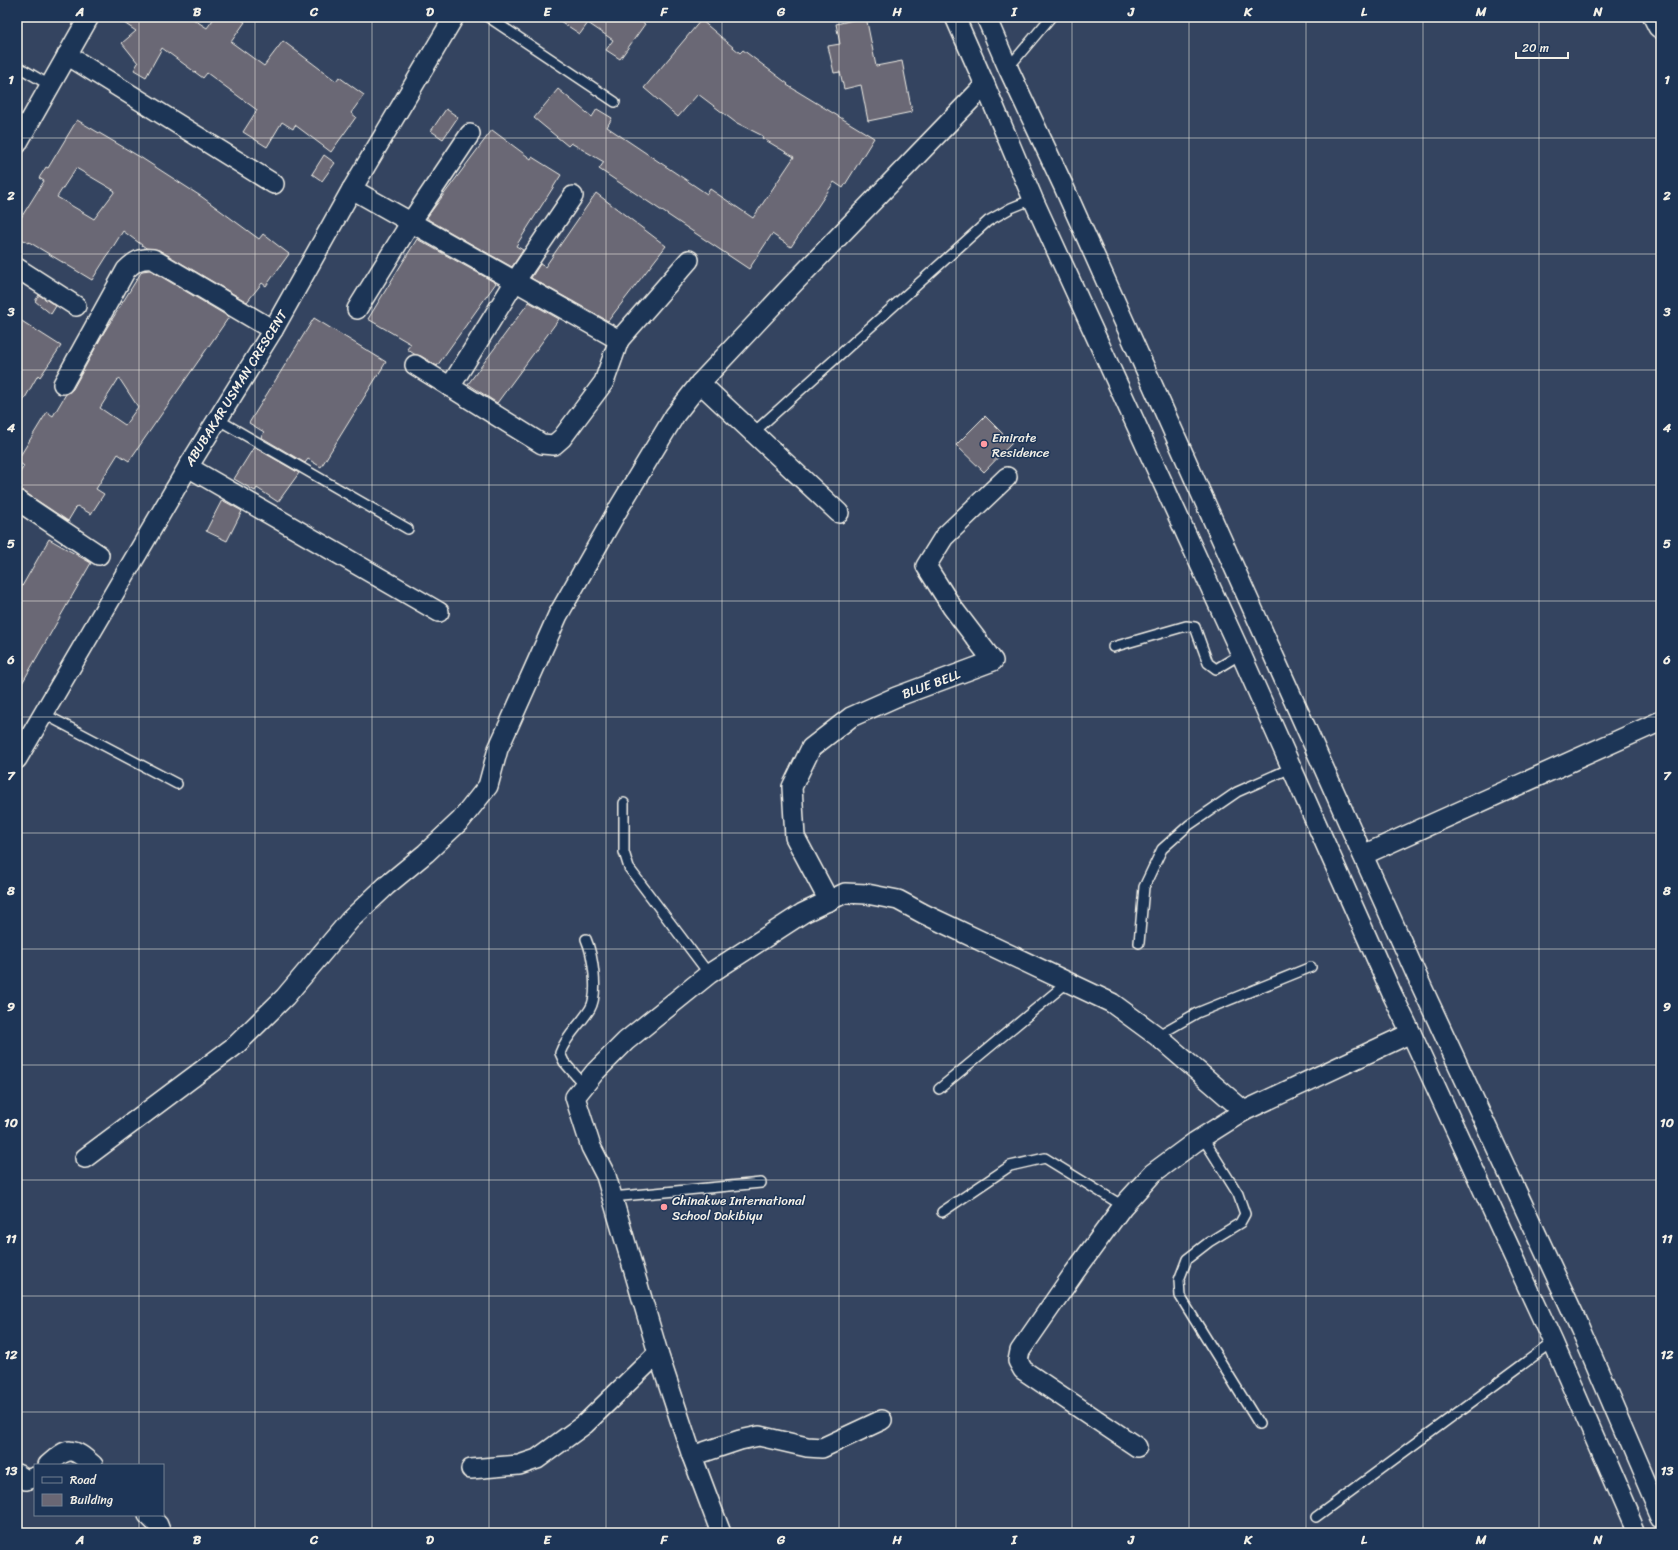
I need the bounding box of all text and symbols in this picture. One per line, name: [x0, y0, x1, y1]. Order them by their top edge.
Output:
text: A: [75, 0, 84, 23]
text: B: [193, 0, 202, 23]
text: C: [309, 0, 319, 23]
text: D: [426, 0, 434, 23]
text: E: [543, 0, 552, 23]
text: F: [659, 0, 668, 23]
text: G: [776, 0, 786, 23]
text: H: [891, 0, 902, 23]
text: I: [1010, 0, 1018, 23]
text: J: [1127, 0, 1135, 23]
text: K: [1243, 0, 1253, 23]
text: L: [1361, 0, 1368, 23]
text: M: [1475, 0, 1487, 23]
text: N: [1592, 0, 1603, 23]
scale bar: [1516, 34, 1568, 60]
text: 20 m: [1522, 37, 1549, 59]
text: 1: [8, 68, 14, 91]
text: 1: [1664, 68, 1670, 91]
text: 2: [6, 184, 15, 207]
text: 2: [1662, 184, 1671, 207]
text: 3: [6, 300, 15, 323]
text: 3: [1662, 300, 1671, 323]
street label: ABUBAKAR USMAN CRESCENT: [178, 305, 294, 472]
text: 4: [6, 416, 16, 439]
text: 4: [1662, 416, 1672, 439]
place label: Emirate Residence: [992, 426, 1050, 464]
marker: Emirate Residence: [979, 439, 989, 449]
text: 5: [7, 532, 15, 555]
text: 5: [1663, 532, 1671, 555]
text: 6: [6, 648, 15, 671]
text: 6: [1662, 648, 1671, 671]
street label: BLUE BELL: [898, 663, 964, 705]
text: 7: [7, 764, 16, 787]
text: 7: [1663, 764, 1672, 787]
text: 8: [6, 879, 15, 902]
text: 8: [1662, 879, 1671, 902]
text: 9: [7, 995, 15, 1018]
text: 9: [1663, 995, 1671, 1018]
text: 10: [4, 1111, 18, 1134]
text: 10: [1660, 1111, 1674, 1134]
place label: Chinakwe International School Dakibiyu: [672, 1189, 805, 1227]
marker: Chinakwe International School Dakibiyu: [659, 1202, 669, 1212]
text: 11: [5, 1227, 17, 1250]
text: 11: [1661, 1227, 1673, 1250]
text: 12: [4, 1343, 18, 1366]
text: 12: [1660, 1343, 1674, 1366]
text: 13: [5, 1459, 18, 1482]
text: 13: [1661, 1459, 1674, 1482]
legend: [34, 1464, 164, 1516]
text: Road: [70, 1469, 97, 1491]
text: Building: [70, 1489, 113, 1511]
text: A: [75, 1528, 84, 1550]
text: B: [193, 1528, 202, 1550]
text: C: [309, 1528, 319, 1550]
text: D: [426, 1528, 434, 1550]
text: E: [543, 1528, 552, 1550]
text: F: [659, 1528, 668, 1550]
text: G: [776, 1528, 786, 1550]
text: H: [891, 1528, 902, 1550]
text: I: [1010, 1528, 1018, 1550]
text: J: [1127, 1528, 1135, 1550]
text: K: [1243, 1528, 1253, 1550]
text: L: [1361, 1528, 1368, 1550]
text: M: [1475, 1528, 1487, 1550]
text: N: [1592, 1528, 1603, 1550]

